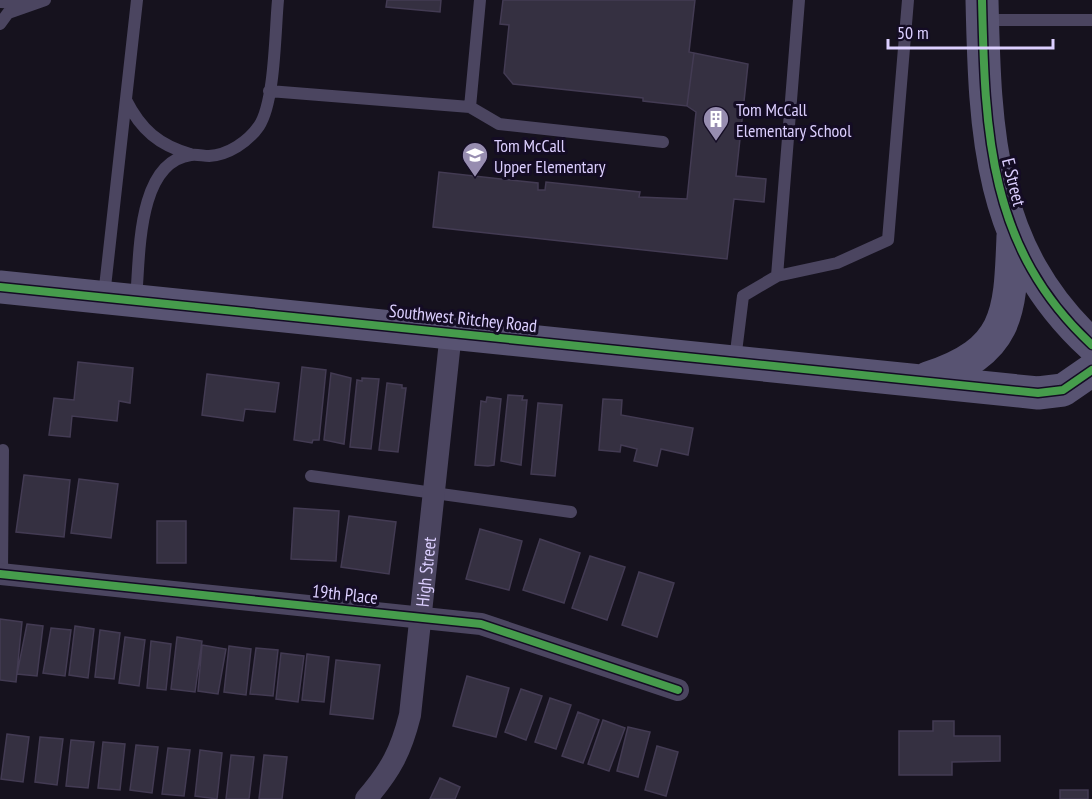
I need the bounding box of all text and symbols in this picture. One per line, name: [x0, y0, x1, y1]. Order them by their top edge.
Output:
scale bar: [888, 12, 1053, 50]
text: 50 m: [897, 21, 929, 44]
place label: Tom McCall Elementary School: [736, 98, 852, 142]
building icon: Tom McCall Elementary School: [701, 104, 731, 142]
place label: Tom McCall Upper Elementary: [494, 134, 606, 178]
school or university icon: Tom McCall Upper Elementary: [460, 140, 490, 178]
street label: E Street: [997, 156, 1031, 208]
street label: Southwest Ritchey Road: [388, 299, 538, 337]
street label: High Street: [410, 535, 441, 608]
street label: 19th Place: [311, 579, 379, 609]

